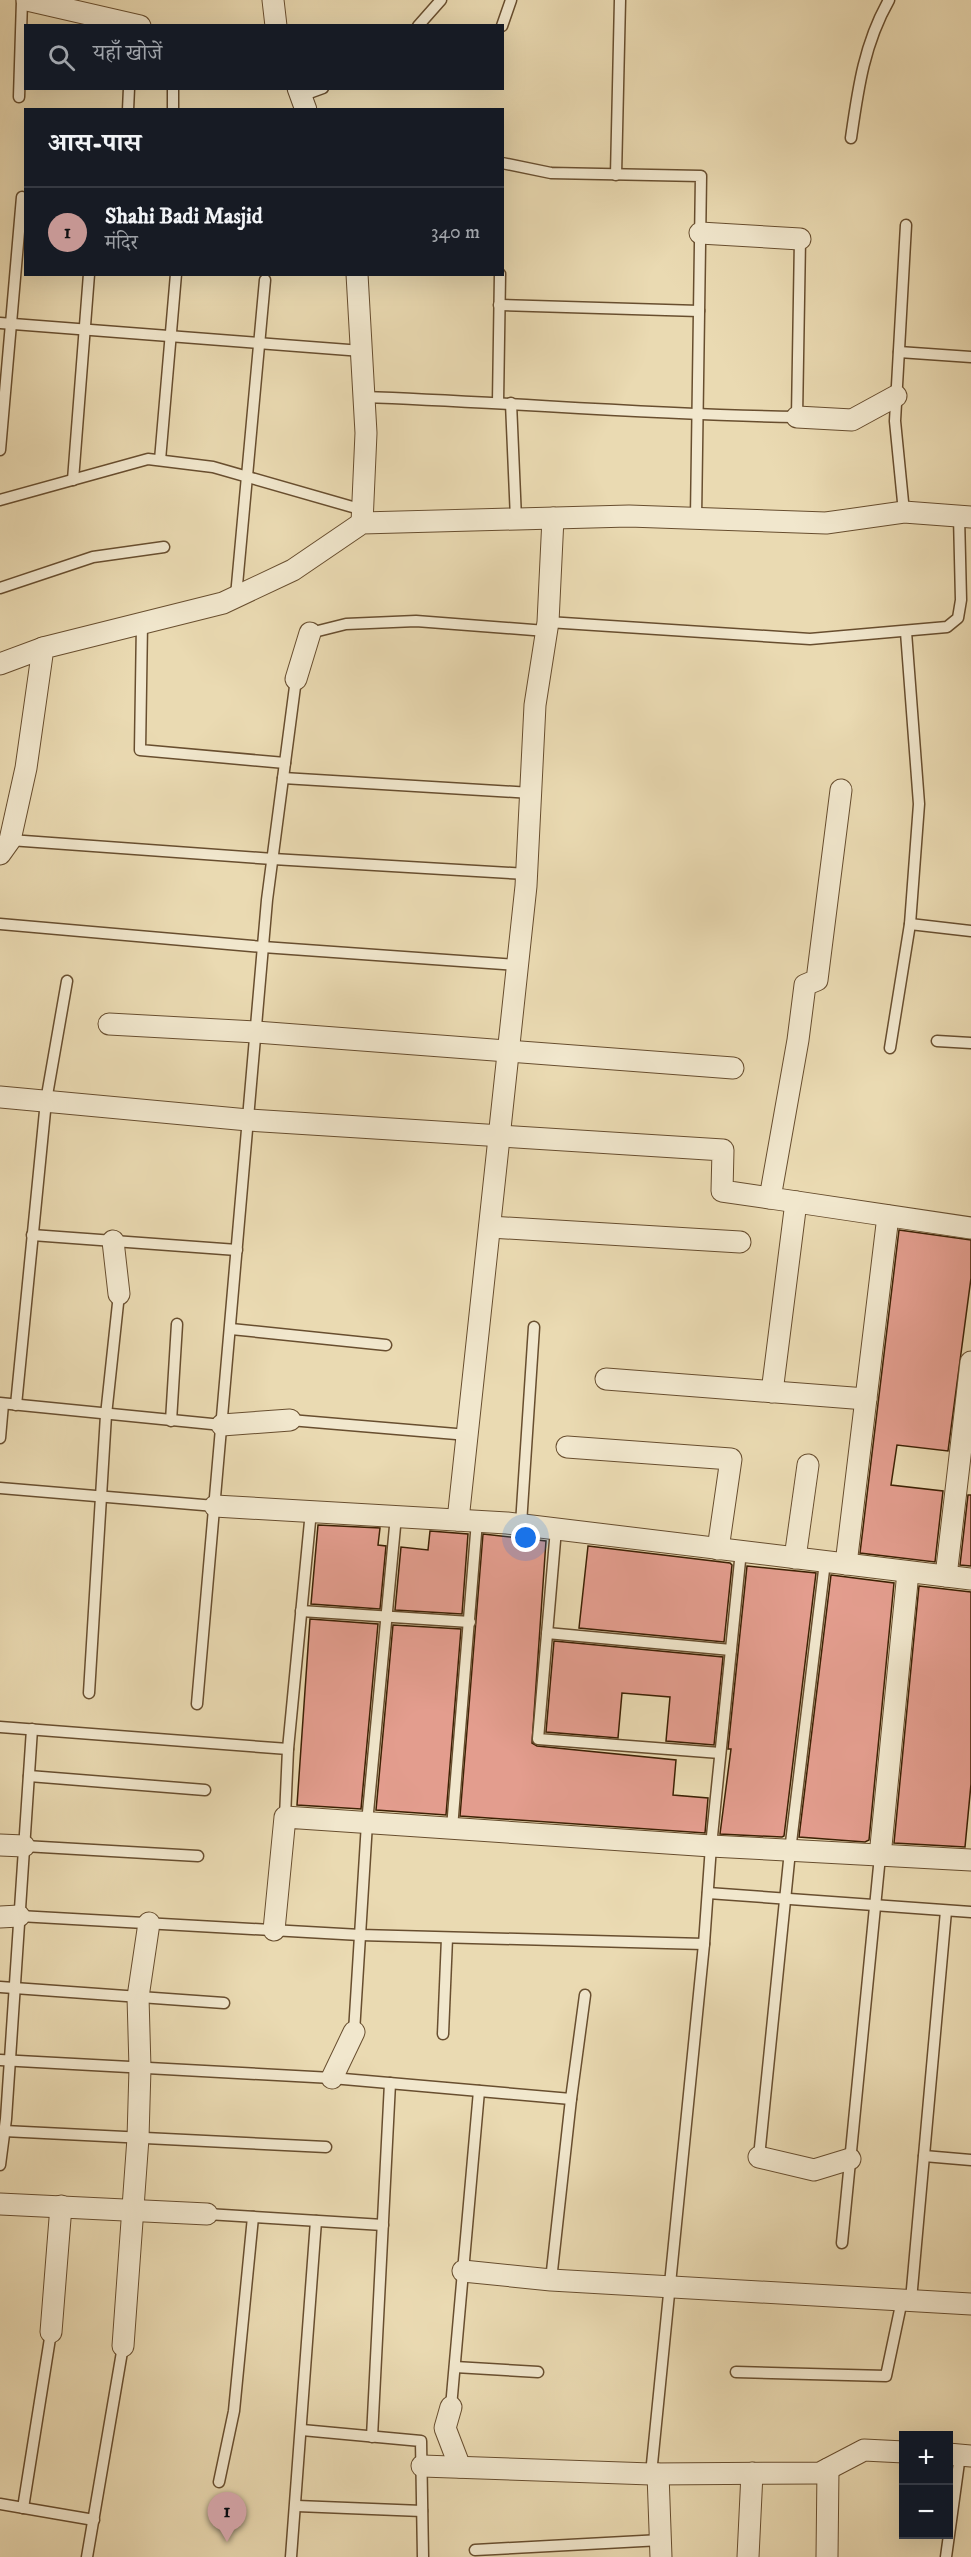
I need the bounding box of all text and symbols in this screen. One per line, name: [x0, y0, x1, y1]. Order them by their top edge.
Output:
search box: [24, 24, 504, 90]
text: यहाँ खोजें: [93, 40, 162, 67]
icon: search: [45, 41, 78, 74]
text: आस-पास: [48, 127, 141, 160]
text: Shahi Badi Masjid: [105, 203, 263, 230]
text: 1: [64, 220, 71, 245]
text: 340 m: [431, 220, 480, 245]
text: मंदिर: [105, 231, 138, 256]
your location: [511, 1523, 540, 1552]
map controls: [899, 2431, 953, 2539]
button: +: [899, 2431, 953, 2485]
button: −: [899, 2485, 953, 2539]
pin: 1: [208, 2492, 246, 2542]

